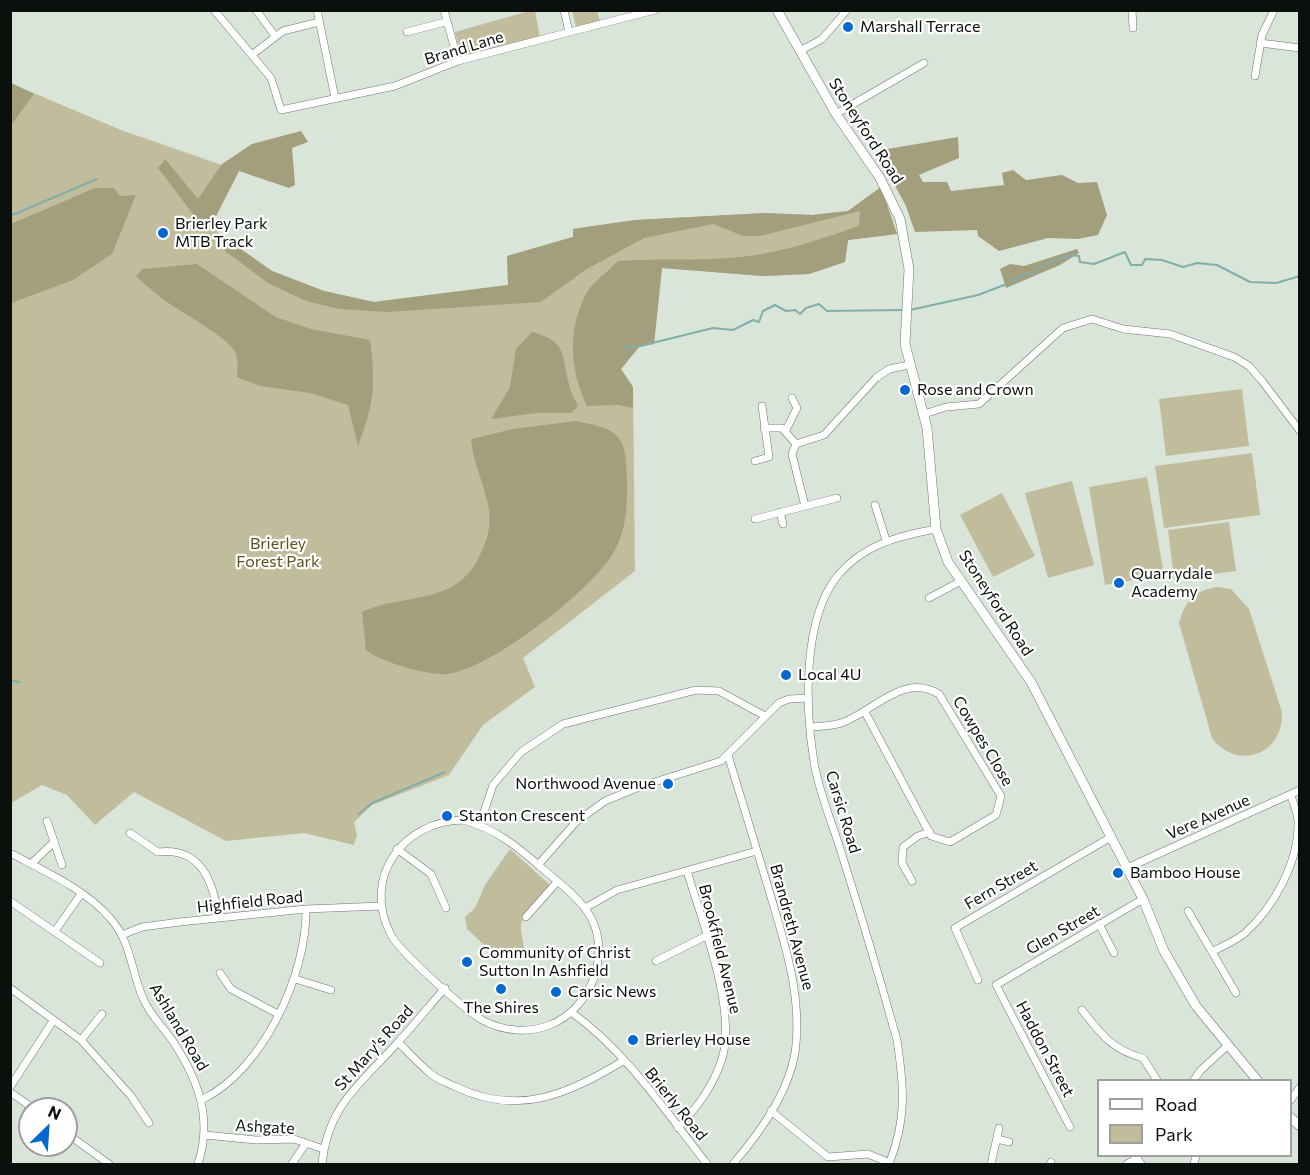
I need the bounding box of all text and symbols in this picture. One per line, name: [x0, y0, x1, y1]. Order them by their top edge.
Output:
place label: Marshall Terrace: [860, 17, 980, 37]
marker: Marshall Terrace: [841, 20, 855, 34]
street label: Brand Lane: [422, 27, 506, 69]
street label: Stoneyford Road: [825, 75, 907, 187]
place label: Brierley Park MTB Track: [175, 214, 268, 252]
marker: Brierley Park MTB Track: [156, 226, 170, 240]
place label: Rose and Crown: [917, 380, 1034, 400]
marker: Rose and Crown: [898, 383, 912, 397]
park label: Brierley Forest Park: [236, 534, 320, 572]
street label: Stoneyford Road: [955, 547, 1037, 659]
place label: Quarrydale Academy: [1131, 564, 1212, 602]
marker: Quarrydale Academy: [1112, 576, 1126, 590]
place label: Local 4U: [798, 665, 861, 685]
marker: Local 4U: [779, 668, 793, 682]
street label: Cowpes Close: [949, 693, 1017, 789]
street label: Carsic Road: [821, 768, 865, 856]
place label: Northwood Avenue: [515, 774, 656, 794]
marker: Northwood Avenue: [661, 777, 675, 791]
street label: Vere Avenue: [1163, 790, 1253, 844]
place label: Stanton Crescent: [459, 806, 585, 826]
marker: Stanton Crescent: [440, 809, 454, 823]
street label: Fern Street: [961, 856, 1041, 914]
street label: Brandreth Avenue: [766, 862, 818, 992]
place label: Bamboo House: [1130, 863, 1241, 883]
marker: Bamboo House: [1111, 866, 1125, 880]
street label: Brookfield Avenue: [695, 882, 745, 1016]
street label: Highfield Road: [196, 887, 304, 917]
street label: Glen Street: [1023, 901, 1103, 959]
place label: Community of Christ Sutton In Ashfield: [479, 943, 631, 981]
marker: Community of Christ Sutton In Ashfield: [460, 955, 474, 969]
street label: Ashland Road: [145, 980, 213, 1074]
marker: The Shires: [494, 982, 508, 996]
place label: Carsic News: [568, 982, 656, 1002]
marker: Carsic News: [549, 985, 563, 999]
place label: The Shires: [463, 998, 539, 1018]
street label: Haddon Street: [1012, 998, 1078, 1100]
street label: St Mary's Road: [331, 1001, 417, 1095]
place label: Brierley House: [645, 1030, 751, 1050]
marker: Brierley House: [626, 1033, 640, 1047]
street label: Brierly Road: [641, 1064, 711, 1144]
legend: [1097, 1079, 1292, 1157]
text: Road: [1155, 1093, 1197, 1115]
north arrow: [18, 1097, 78, 1157]
text: N: [46, 1101, 64, 1123]
street label: Ashgate: [235, 1116, 295, 1138]
text: Park: [1155, 1123, 1193, 1145]

